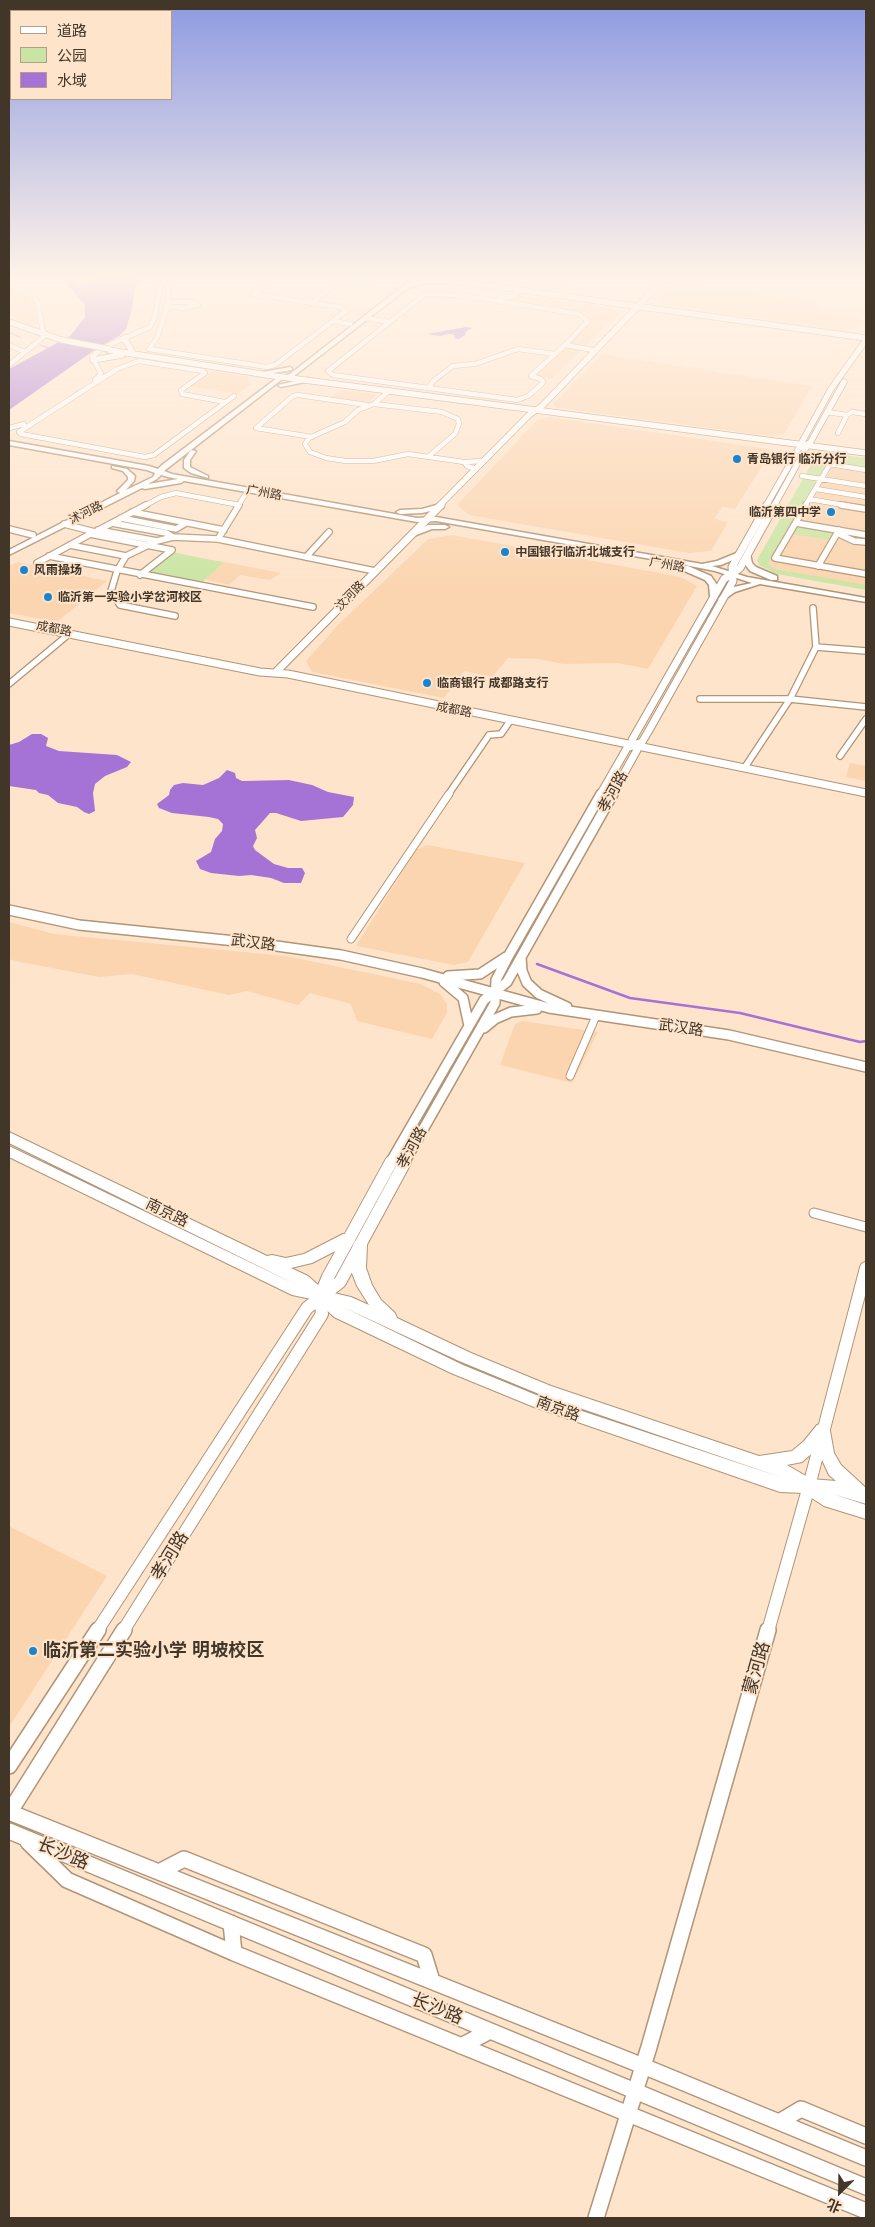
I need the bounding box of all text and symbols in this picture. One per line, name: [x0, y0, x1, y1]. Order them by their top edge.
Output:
legend: [10, 10, 172, 100]
text: 道路: [57, 22, 87, 40]
text: 公园: [57, 47, 87, 65]
text: 水域: [57, 72, 87, 90]
place label: 青岛银行 临沂分行: [747, 452, 846, 466]
marker: 青岛银行 临沂分行: [731, 453, 743, 465]
street label: 广州路: [245, 483, 283, 503]
street label: 沭河路: [67, 498, 105, 528]
place label: 临沂第四中学: [749, 505, 821, 519]
marker: 临沂第四中学: [825, 506, 837, 518]
place label: 中国银行临沂北城支行: [515, 545, 635, 559]
marker: 中国银行临沂北城支行: [499, 546, 511, 558]
street label: 广州路: [648, 555, 686, 575]
place label: 风雨操场: [34, 563, 82, 577]
marker: 风雨操场: [18, 564, 30, 576]
street label: 汶河路: [332, 578, 368, 614]
place label: 临沂第一实验小学岔河校区: [58, 590, 202, 604]
marker: 临沂第一实验小学岔河校区: [42, 591, 54, 603]
street label: 成都路: [35, 618, 73, 640]
place label: 临商银行 成都路支行: [437, 676, 548, 690]
marker: 临商银行 成都路支行: [421, 677, 433, 689]
street label: 成都路: [435, 699, 473, 721]
street label: 孝河路: [594, 768, 632, 816]
street label: 武汉路: [230, 931, 276, 955]
street label: 武汉路: [657, 1016, 705, 1040]
street label: 孝河路: [393, 1124, 431, 1172]
street label: 南京路: [143, 1195, 191, 1231]
street label: 南京路: [534, 1393, 582, 1425]
street label: 孝河路: [147, 1527, 193, 1585]
street label: 蒙河路: [739, 1639, 775, 1697]
place label: 临沂第二实验小学 明坡校区: [43, 1640, 264, 1662]
marker: 临沂第二实验小学 明坡校区: [27, 1645, 39, 1657]
street label: 长沙路: [34, 1834, 92, 1874]
street label: 长沙路: [408, 1989, 466, 2029]
north arrow: [815, 2167, 865, 2217]
text: 北: [825, 2196, 844, 2216]

